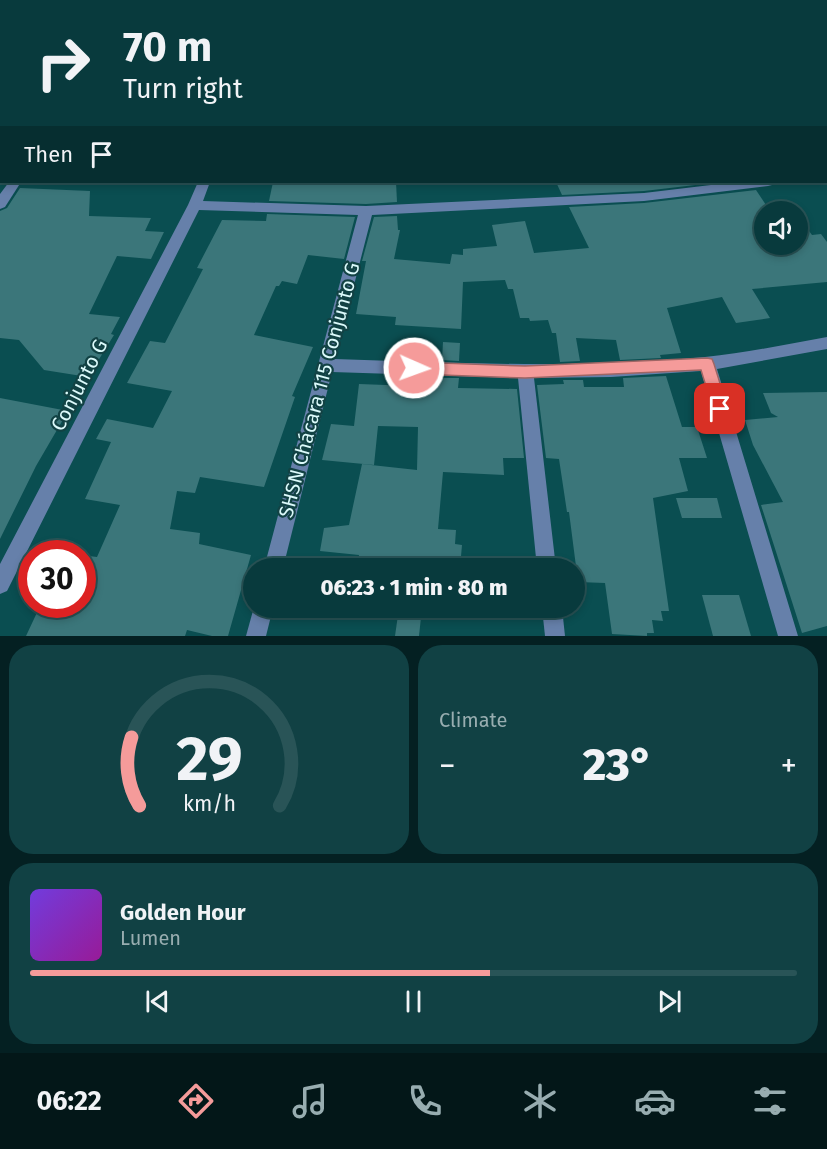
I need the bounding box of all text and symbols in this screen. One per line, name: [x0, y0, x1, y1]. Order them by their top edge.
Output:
text: 70 m: [123, 22, 212, 72]
icon: right: [24, 24, 102, 102]
text: Turn right: [123, 73, 243, 105]
icon: arrive: [85, 138, 118, 171]
text: Then: [24, 141, 73, 168]
map controls: [754, 201, 808, 255]
button: sound: [754, 201, 808, 255]
street label: SHSN Chácara 115 Conjunto G: [273, 260, 365, 520]
street label: Conjunto G: [46, 335, 112, 435]
position arrow: [382, 336, 446, 400]
pin: [694, 383, 745, 434]
icon: arrive: [703, 392, 736, 425]
speed limit sign: 30: [18, 540, 96, 618]
text: 06:23 · 1 min · 80 m: [321, 574, 507, 601]
text: Climate: [439, 708, 507, 732]
text: 29: [176, 722, 242, 797]
text: 23°: [583, 738, 653, 792]
text: −: [439, 746, 456, 786]
text: +: [781, 746, 797, 786]
text: km/h: [182, 792, 236, 818]
text: Golden Hour: [120, 899, 246, 926]
text: Lumen: [120, 926, 181, 950]
icon: previous: [141, 985, 174, 1018]
icon: pause: [397, 985, 430, 1018]
icon: next: [653, 985, 686, 1018]
icon: directions: [175, 1080, 217, 1122]
icon: music: [289, 1080, 331, 1122]
icon: phone: [404, 1080, 446, 1122]
icon: climate: [519, 1080, 561, 1122]
icon: car: [634, 1080, 676, 1122]
icon: filters: [749, 1080, 791, 1122]
text: 06:22: [36, 1085, 102, 1117]

